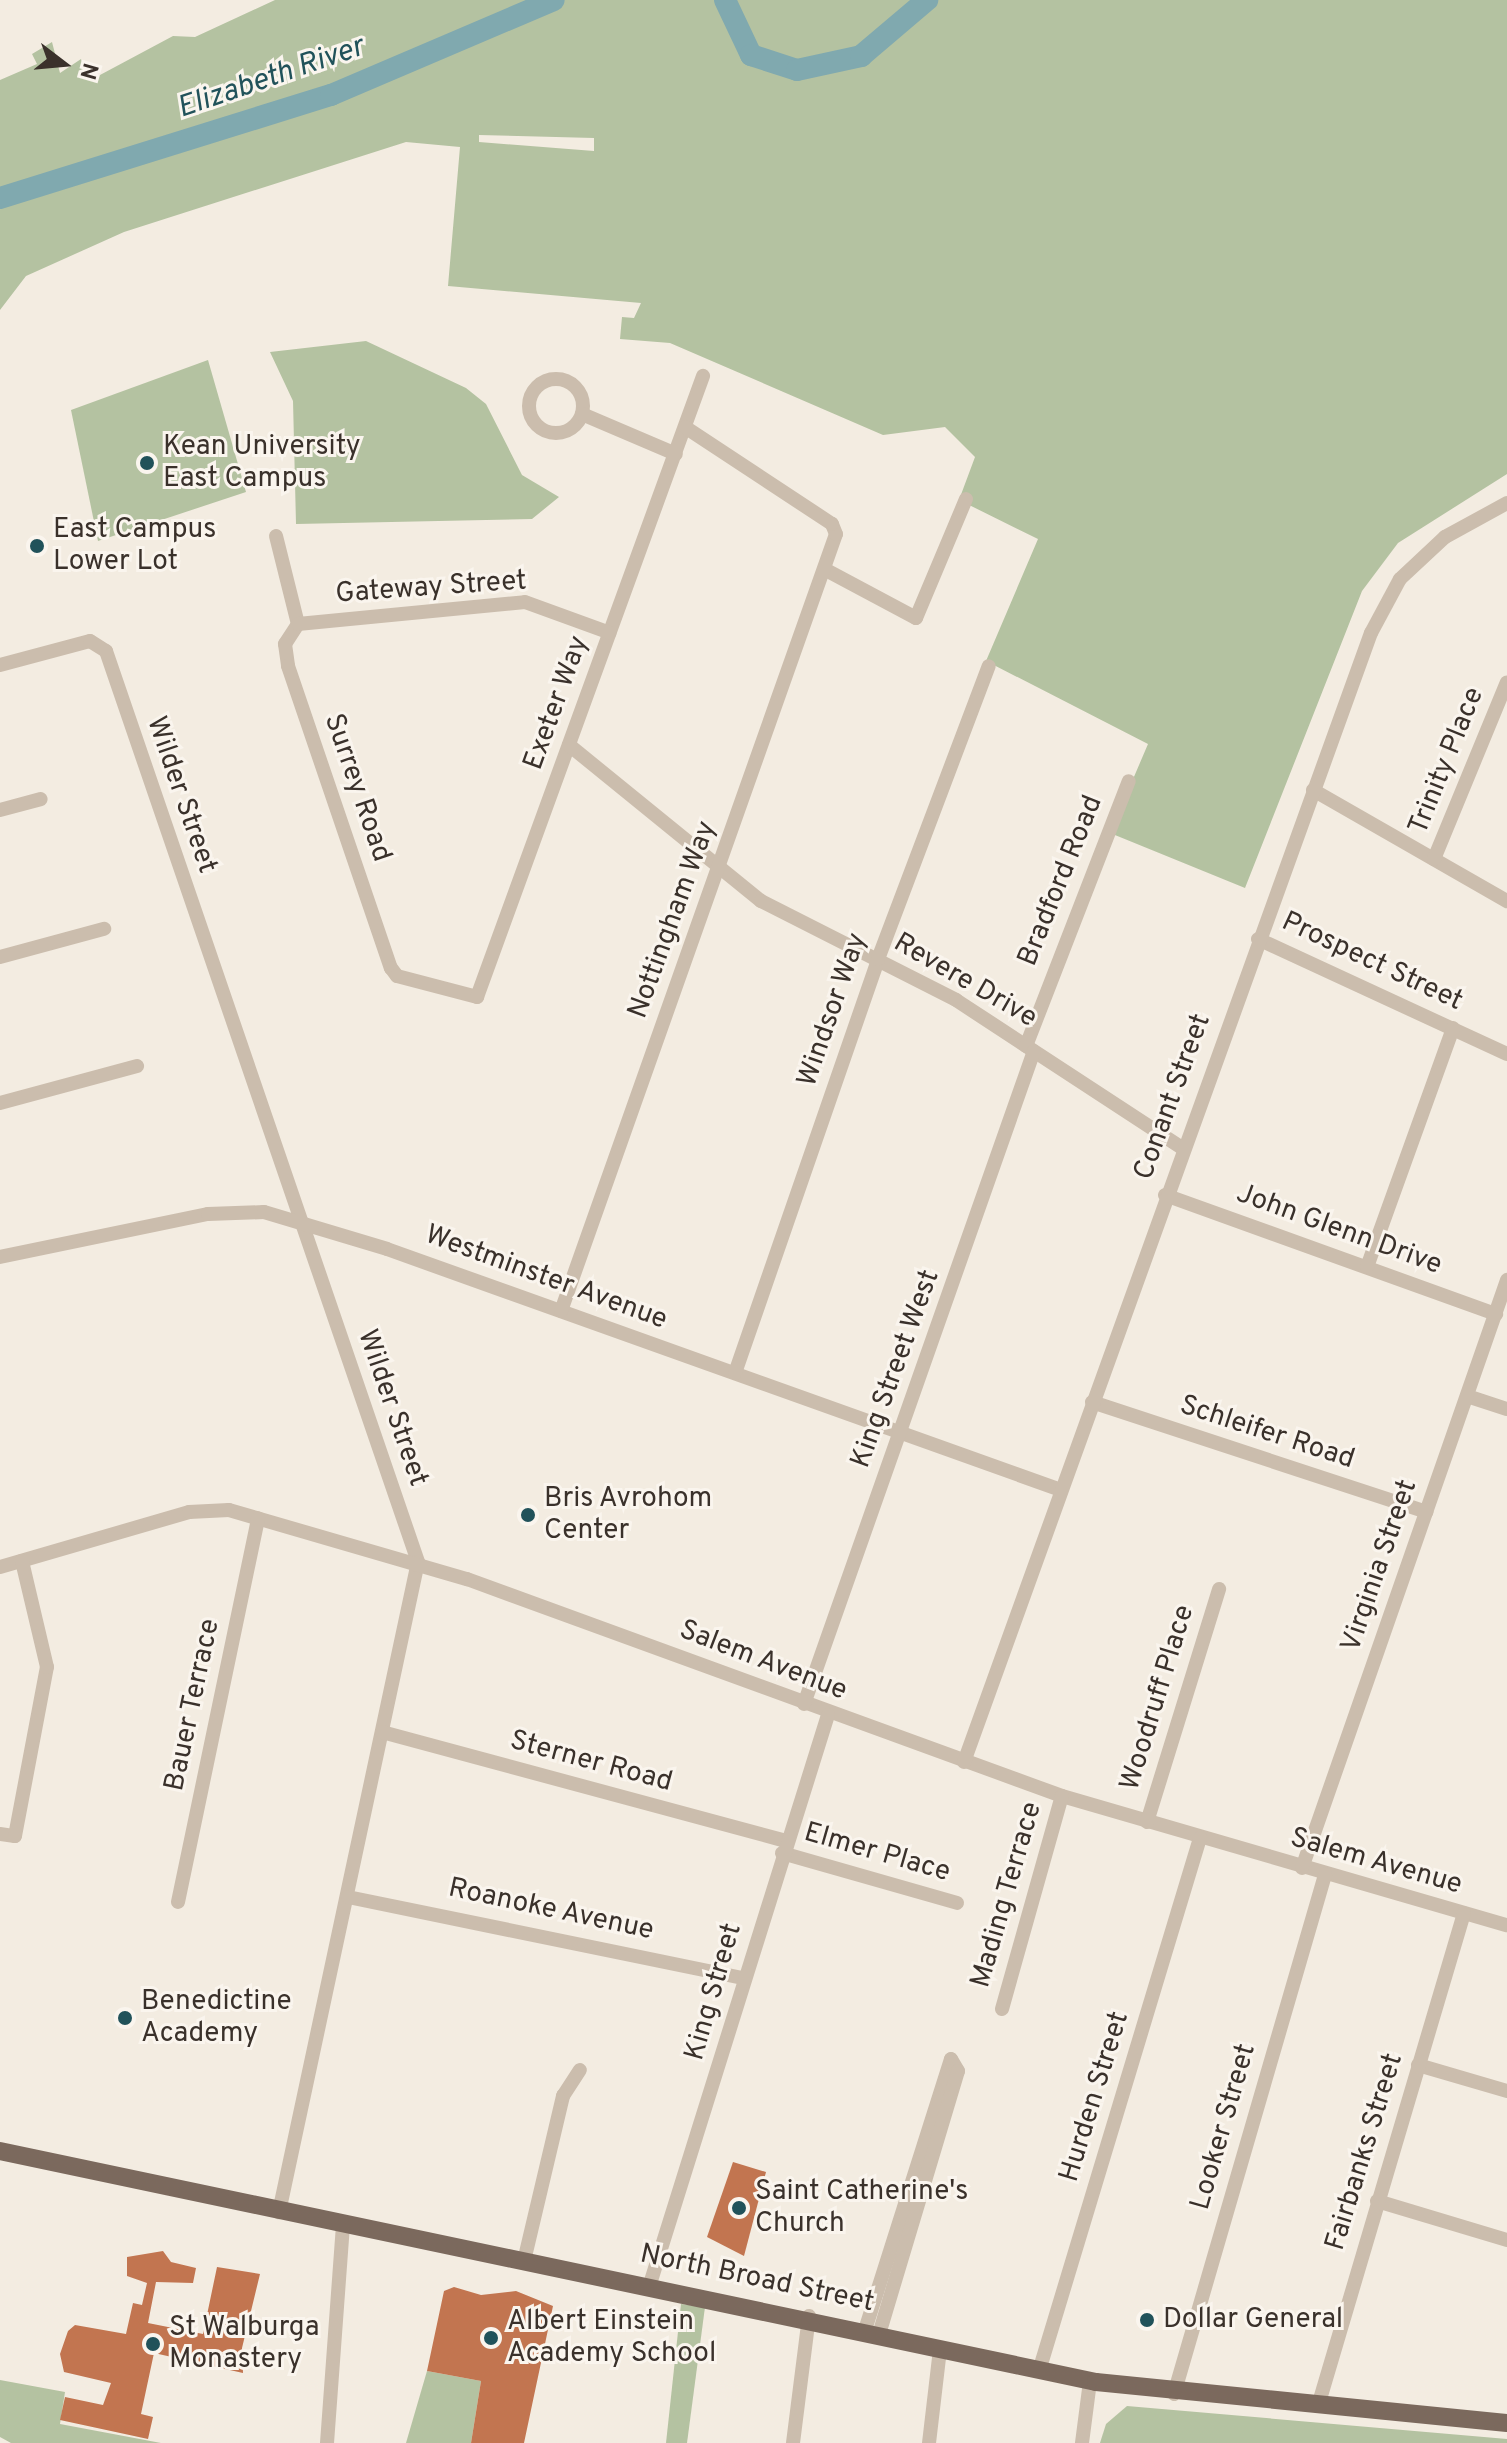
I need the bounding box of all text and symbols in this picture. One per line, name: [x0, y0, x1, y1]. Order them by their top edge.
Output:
north arrow: [24, 24, 104, 104]
water label: Elizabeth River: [173, 30, 369, 128]
text: N: [72, 59, 103, 82]
place label: Kean University East Campus: [163, 430, 361, 496]
marker: Kean University East Campus: [138, 454, 156, 472]
place label: East Campus Lower Lot: [53, 513, 216, 579]
marker: East Campus Lower Lot: [28, 537, 46, 555]
street label: Gateway Street: [334, 565, 528, 611]
street label: Exeter Way: [517, 631, 597, 775]
street label: Trinity Place: [1402, 683, 1492, 839]
street label: Surrey Road: [316, 710, 398, 866]
street label: Wilder Street: [138, 712, 224, 878]
street label: Bradford Road: [1012, 791, 1110, 971]
street label: Nottingham Way: [622, 816, 724, 1024]
street label: Prospect Street: [1276, 905, 1468, 1019]
street label: Revere Drive: [887, 926, 1043, 1036]
street label: Windsor Way: [791, 929, 875, 1091]
street label: Conant Street: [1127, 1009, 1219, 1185]
street label: John Glenn Drive: [1232, 1177, 1446, 1283]
street label: Westminster Avenue: [420, 1218, 672, 1338]
street label: King Street West: [844, 1265, 948, 1473]
street label: Wilder Street: [349, 1325, 435, 1491]
street label: Schleifer Road: [1175, 1389, 1359, 1477]
street label: Virginia Street: [1335, 1476, 1425, 1656]
place label: Bris Avrohom Center: [544, 1482, 713, 1548]
marker: Bris Avrohom Center: [519, 1506, 537, 1524]
street label: Woodruff Place: [1114, 1601, 1202, 1795]
street label: Salem Avenue: [674, 1613, 852, 1709]
street label: Bauer Terrace: [158, 1615, 228, 1795]
street label: Sterner Road: [506, 1724, 676, 1800]
street label: Mading Terrace: [964, 1798, 1050, 1992]
street label: Elmer Place: [800, 1816, 954, 1890]
street label: Salem Avenue: [1286, 1821, 1466, 1903]
street label: Roanoke Avenue: [445, 1872, 657, 1948]
street label: King Street: [678, 1920, 750, 2064]
place label: Benedictine Academy: [141, 1985, 292, 2051]
street label: Hurden Street: [1053, 2008, 1137, 2186]
marker: Benedictine Academy: [116, 2009, 134, 2027]
street label: Looker Street: [1184, 2040, 1264, 2214]
street label: Fairbanks Street: [1319, 2049, 1411, 2255]
place label: Saint Catherine's Church: [755, 2175, 968, 2241]
marker: Saint Catherine's Church: [730, 2199, 748, 2217]
street label: North Broad Street: [637, 2238, 877, 2320]
place label: Dollar General: [1163, 2303, 1343, 2337]
place label: Albert Einstein Academy School: [507, 2305, 716, 2371]
place label: St Walburga Monastery: [169, 2311, 320, 2377]
marker: Dollar General: [1138, 2311, 1156, 2329]
marker: Albert Einstein Academy School: [482, 2329, 500, 2347]
marker: St Walburga Monastery: [144, 2335, 162, 2353]

